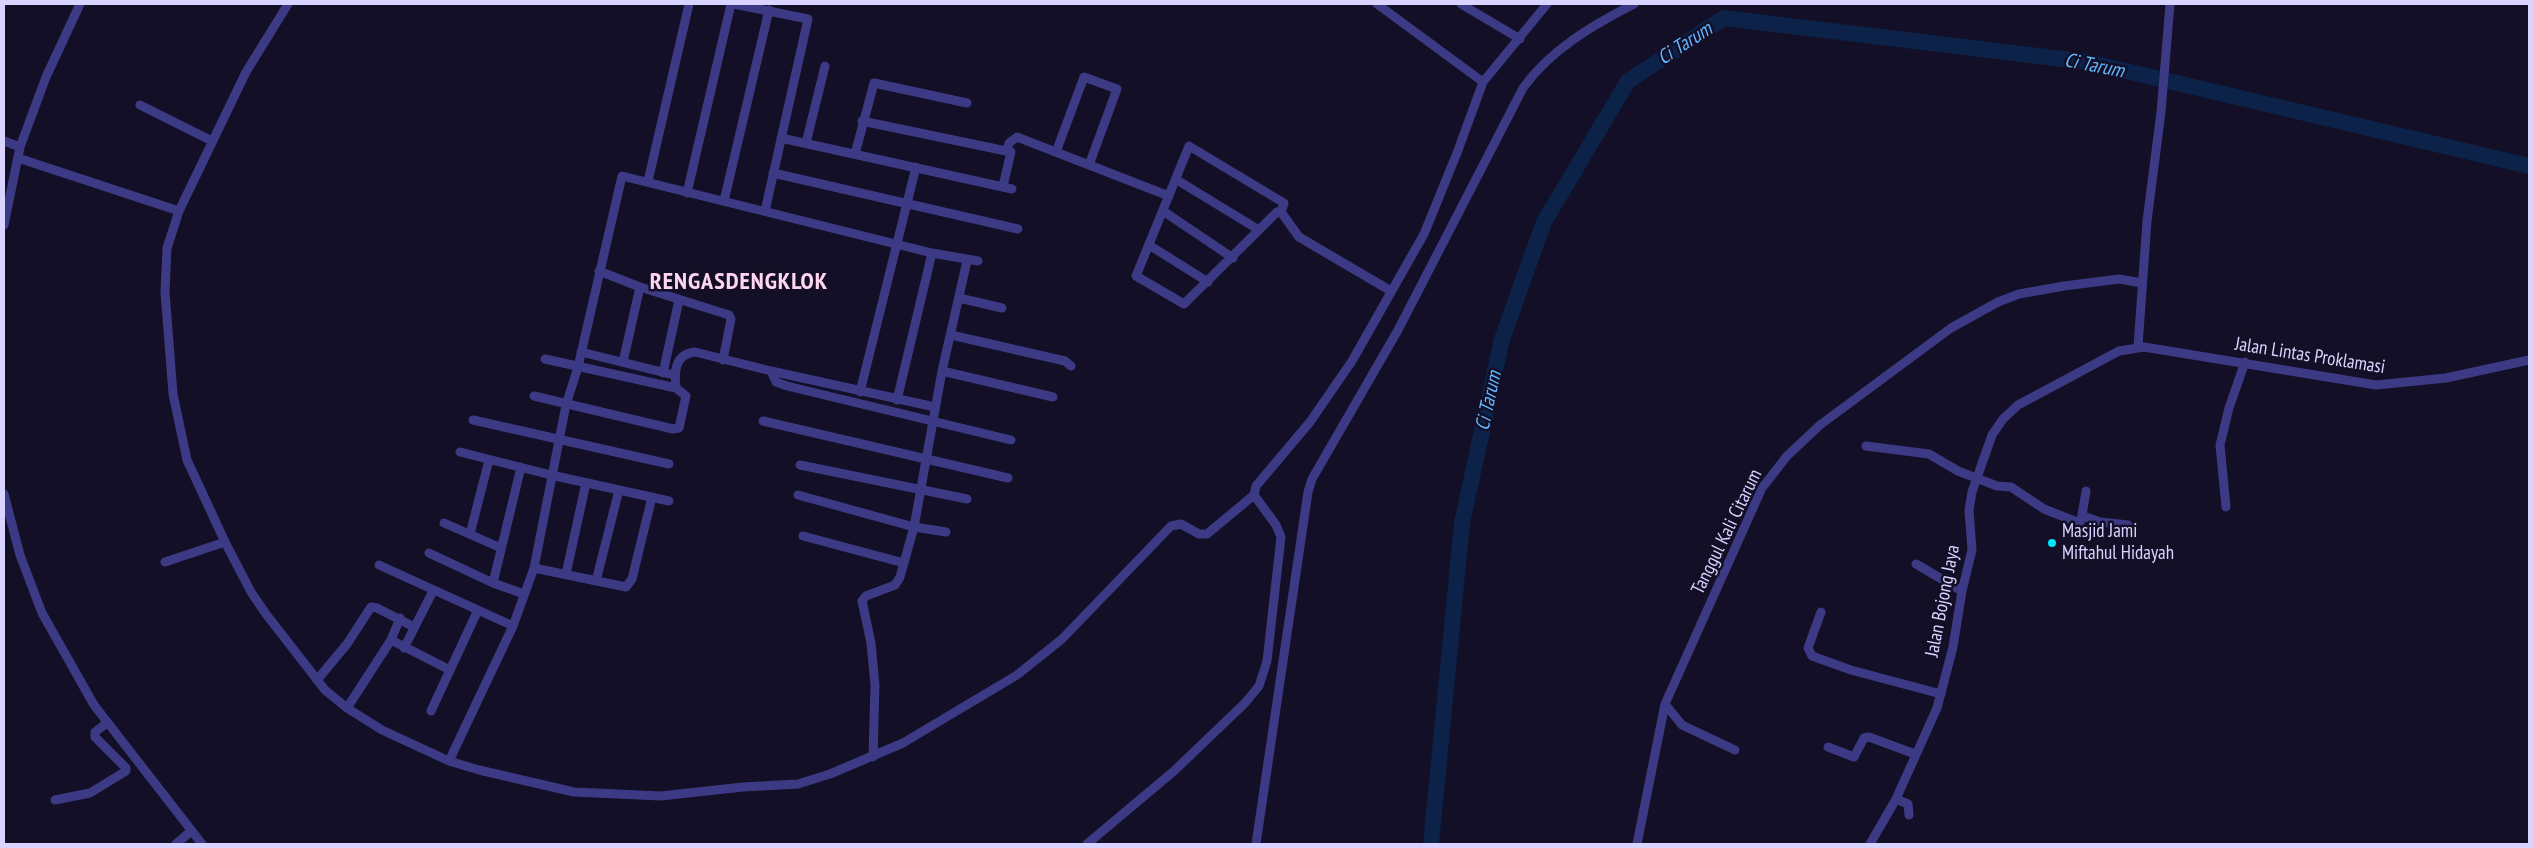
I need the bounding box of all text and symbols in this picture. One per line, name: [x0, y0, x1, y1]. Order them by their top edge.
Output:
water label: Ci Tarum: [1653, 18, 1717, 70]
water label: Ci Tarum: [2062, 48, 2126, 84]
district label: RENGASDENGKLOK: [648, 268, 830, 296]
street label: Jalan Lintas Proklamasi: [2233, 333, 2387, 379]
water label: Ci Tarum: [1471, 369, 1507, 433]
street label: Tanggul Kali Citarum: [1687, 466, 1767, 598]
place label: Masjid Jami Miftahul Hidayah: [2062, 521, 2174, 565]
marker: Masjid Jami Miftahul Hidayah: [2046, 537, 2058, 549]
street label: Jalan Bojong Jaya: [1921, 543, 1965, 659]

